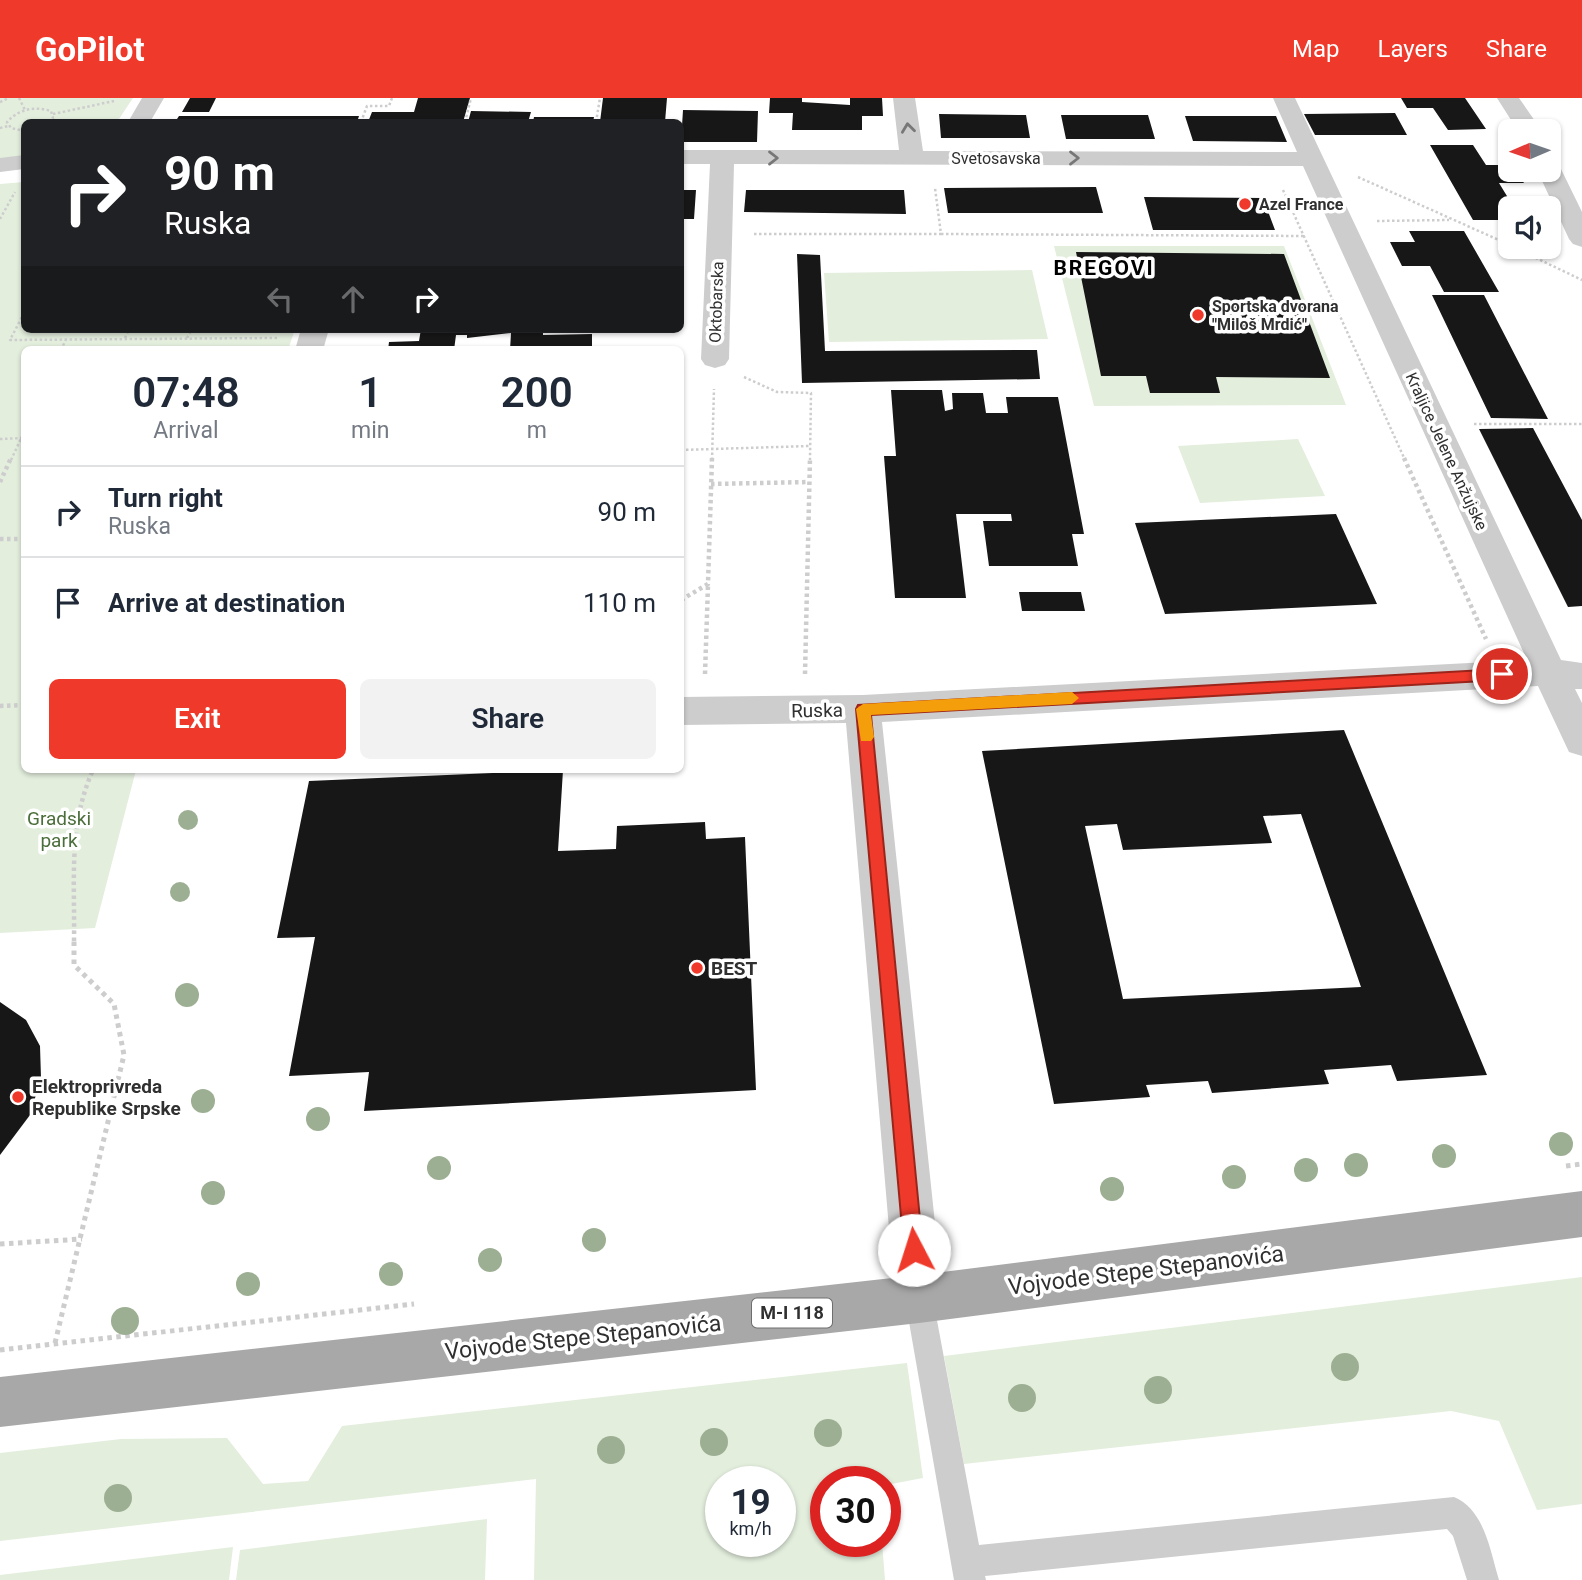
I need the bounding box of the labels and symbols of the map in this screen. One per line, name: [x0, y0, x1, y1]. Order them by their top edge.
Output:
north arrow: [1498, 119, 1561, 182]
one-way arrow: [901, 122, 916, 134]
street label: Svetosavska: [951, 149, 1041, 168]
one-way arrow: [768, 150, 779, 165]
one-way arrow: [1070, 150, 1080, 166]
place label: Azel France: [1259, 195, 1344, 214]
marker: Azel France: [1237, 196, 1253, 212]
district label: BREGOVI: [1053, 256, 1155, 280]
street label: Oktobarska: [706, 261, 727, 343]
place label: Sportska dvorana "Miloš Mrdić": [1212, 297, 1339, 334]
marker: Sportska dvorana "Miloš Mrdić": [1190, 307, 1206, 323]
street label: Kraljice Jelene Anžujske: [1402, 369, 1491, 533]
pin: [1472, 644, 1532, 704]
street label: Ruska: [791, 699, 843, 722]
park label: Gradski park: [27, 807, 91, 852]
place label: BEST: [711, 957, 758, 980]
marker: BEST: [689, 960, 705, 976]
place label: Elektroprivreda Republike Srpske: [32, 1075, 181, 1120]
marker: Elektroprivreda Republike Srpske: [10, 1089, 26, 1105]
position arrow: [877, 1213, 951, 1287]
street label: Vojvode Stepe Stepanovića: [1007, 1240, 1285, 1301]
road number: M-I 118: [752, 1298, 832, 1328]
street label: Vojvode Stepe Stepanovića: [444, 1310, 723, 1365]
speed limit sign: 30: [810, 1466, 901, 1557]

